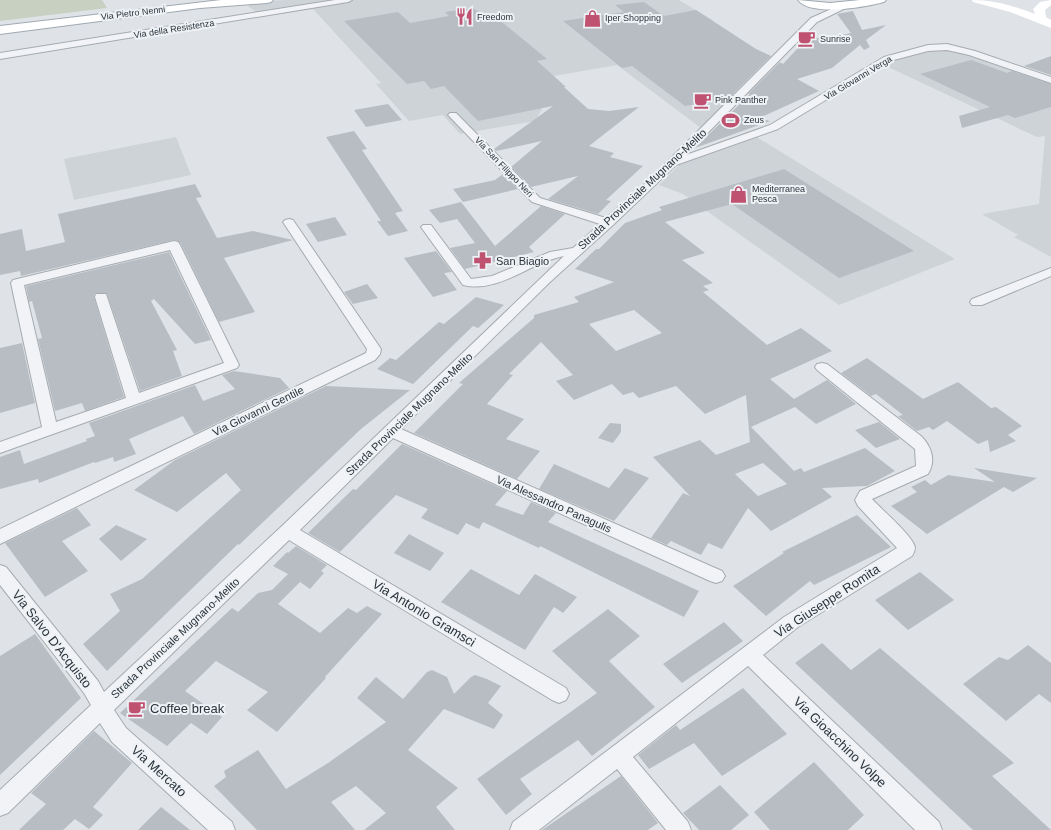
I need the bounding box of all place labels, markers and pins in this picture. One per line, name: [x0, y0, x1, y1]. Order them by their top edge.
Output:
restaurant icon: Freedom: [454, 7, 474, 27]
shop icon: Iper Shopping: [582, 8, 602, 28]
place label: Freedom: [477, 12, 513, 22]
place label: Iper Shopping: [605, 13, 661, 23]
cafe icon: Sunrise: [797, 29, 817, 49]
place label: Sunrise: [820, 34, 851, 44]
cafe icon: Pink Panther: [692, 90, 712, 110]
place label: Pink Panther: [715, 95, 767, 105]
sports icon: Zeus: [721, 110, 741, 130]
place label: Zeus: [744, 115, 765, 125]
shop icon: Mediterranea Pesca: [729, 184, 749, 204]
place label: Mediterranea Pesca: [752, 184, 805, 204]
pharmacy icon: San Biagio: [473, 251, 493, 271]
place label: San Biagio: [496, 255, 549, 267]
cafe icon: Coffee break: [127, 698, 147, 718]
place label: Coffee break: [150, 701, 225, 716]

